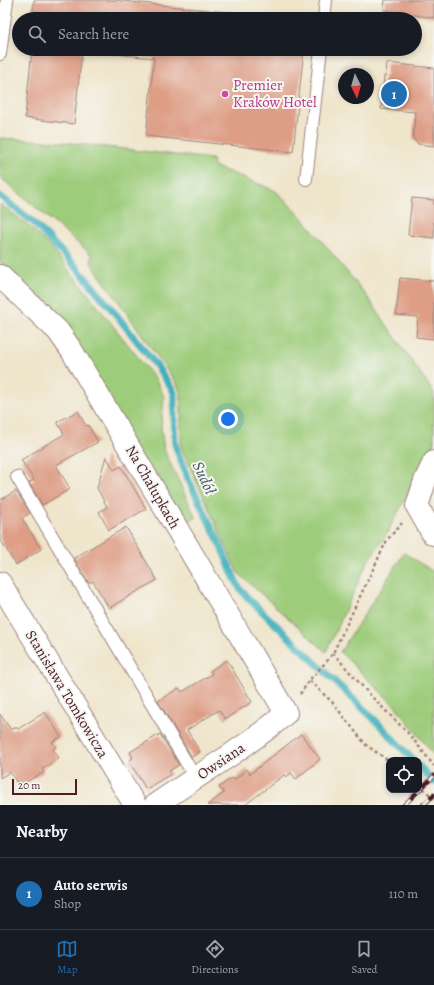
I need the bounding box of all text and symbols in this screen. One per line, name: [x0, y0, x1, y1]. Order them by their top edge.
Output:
search box: [12, 12, 422, 56]
icon: search: [26, 23, 48, 45]
text: Search here: [58, 24, 129, 44]
north arrow: [338, 68, 374, 104]
place label: Premier Kraków Hotel: [233, 75, 317, 112]
pin: 1: [381, 79, 407, 109]
marker: Premier Kraków Hotel: [220, 89, 230, 99]
your location: [218, 409, 238, 429]
street label: Na Chałupkach: [121, 442, 185, 532]
water label: Sudół: [187, 458, 221, 499]
street label: Stanisława Tomkowicza: [21, 626, 113, 762]
street label: Owsiana: [193, 738, 249, 784]
map controls: [386, 757, 422, 793]
button: locate: [386, 757, 422, 793]
scale bar: [12, 777, 77, 796]
text: 20 m: [18, 778, 40, 793]
text: Nearby: [16, 820, 67, 843]
text: Auto serwis: [54, 875, 128, 895]
text: 1: [27, 885, 31, 902]
text: 110 m: [389, 885, 418, 902]
text: Shop: [54, 895, 81, 912]
tab: Map: [56, 938, 78, 977]
tab: Directions: [191, 938, 239, 977]
tab: Saved: [351, 938, 378, 977]

